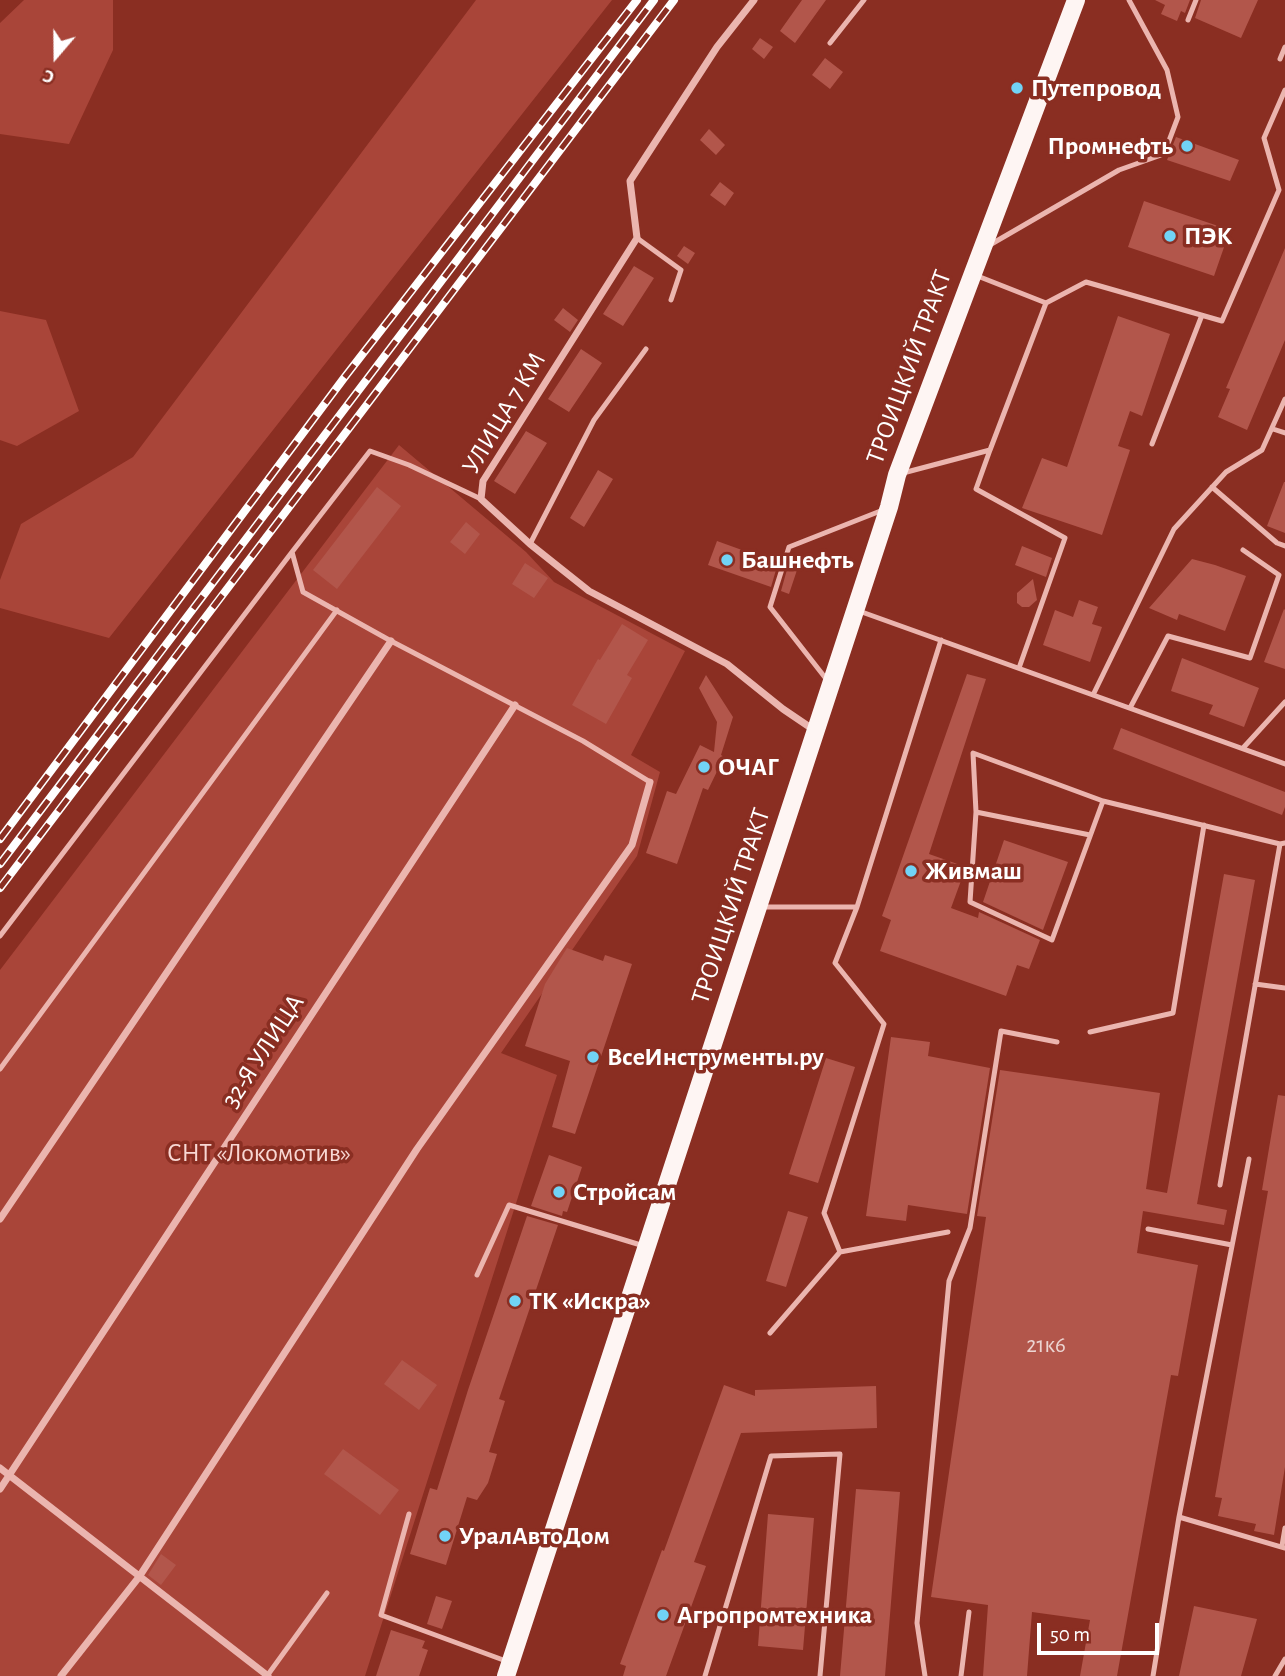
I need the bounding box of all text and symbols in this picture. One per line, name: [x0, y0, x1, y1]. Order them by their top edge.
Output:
north arrow: [21, 21, 91, 91]
text: С: [40, 65, 57, 87]
place label: Путепровод: [1031, 72, 1161, 104]
marker: Путепровод: [1009, 80, 1025, 96]
place label: Промнефть: [1048, 130, 1173, 162]
marker: Промнефть: [1179, 138, 1195, 154]
place label: ПЭК: [1184, 220, 1232, 252]
marker: ПЭК: [1162, 228, 1178, 244]
street label: ТРОИЦКИЙ ТРАКТ: [860, 266, 958, 468]
street label: УЛИЦА 7 КМ: [455, 346, 553, 480]
place label: Башнефть: [741, 544, 854, 576]
marker: Башнефть: [719, 552, 735, 568]
place label: ОЧАГ: [718, 751, 779, 783]
marker: ОЧАГ: [696, 759, 712, 775]
street label: ТРОИЦКИЙ ТРАКТ: [685, 804, 777, 1008]
place label: Живмаш: [925, 855, 1022, 887]
marker: Живмаш: [903, 863, 919, 879]
street label: 32-Я УЛИЦА: [215, 988, 311, 1114]
place label: ВсеИнструменты.ру: [607, 1041, 824, 1073]
marker: ВсеИнструменты.ру: [585, 1049, 601, 1065]
park label: СНТ «Локомотив»: [167, 1137, 351, 1169]
place label: Стройсам: [573, 1176, 676, 1208]
marker: Стройсам: [551, 1184, 567, 1200]
place label: ТК «Искра»: [529, 1285, 651, 1317]
marker: ТК «Искра»: [507, 1293, 523, 1309]
house number: 21к6: [1026, 1331, 1066, 1359]
place label: УралАвтоДом: [459, 1520, 610, 1552]
marker: УралАвтоДом: [437, 1528, 453, 1544]
place label: Агропромтехника: [677, 1599, 872, 1631]
marker: Агропромтехника: [655, 1607, 671, 1623]
scale bar: [1040, 1610, 1162, 1654]
text: 50 m: [1050, 1624, 1090, 1645]

